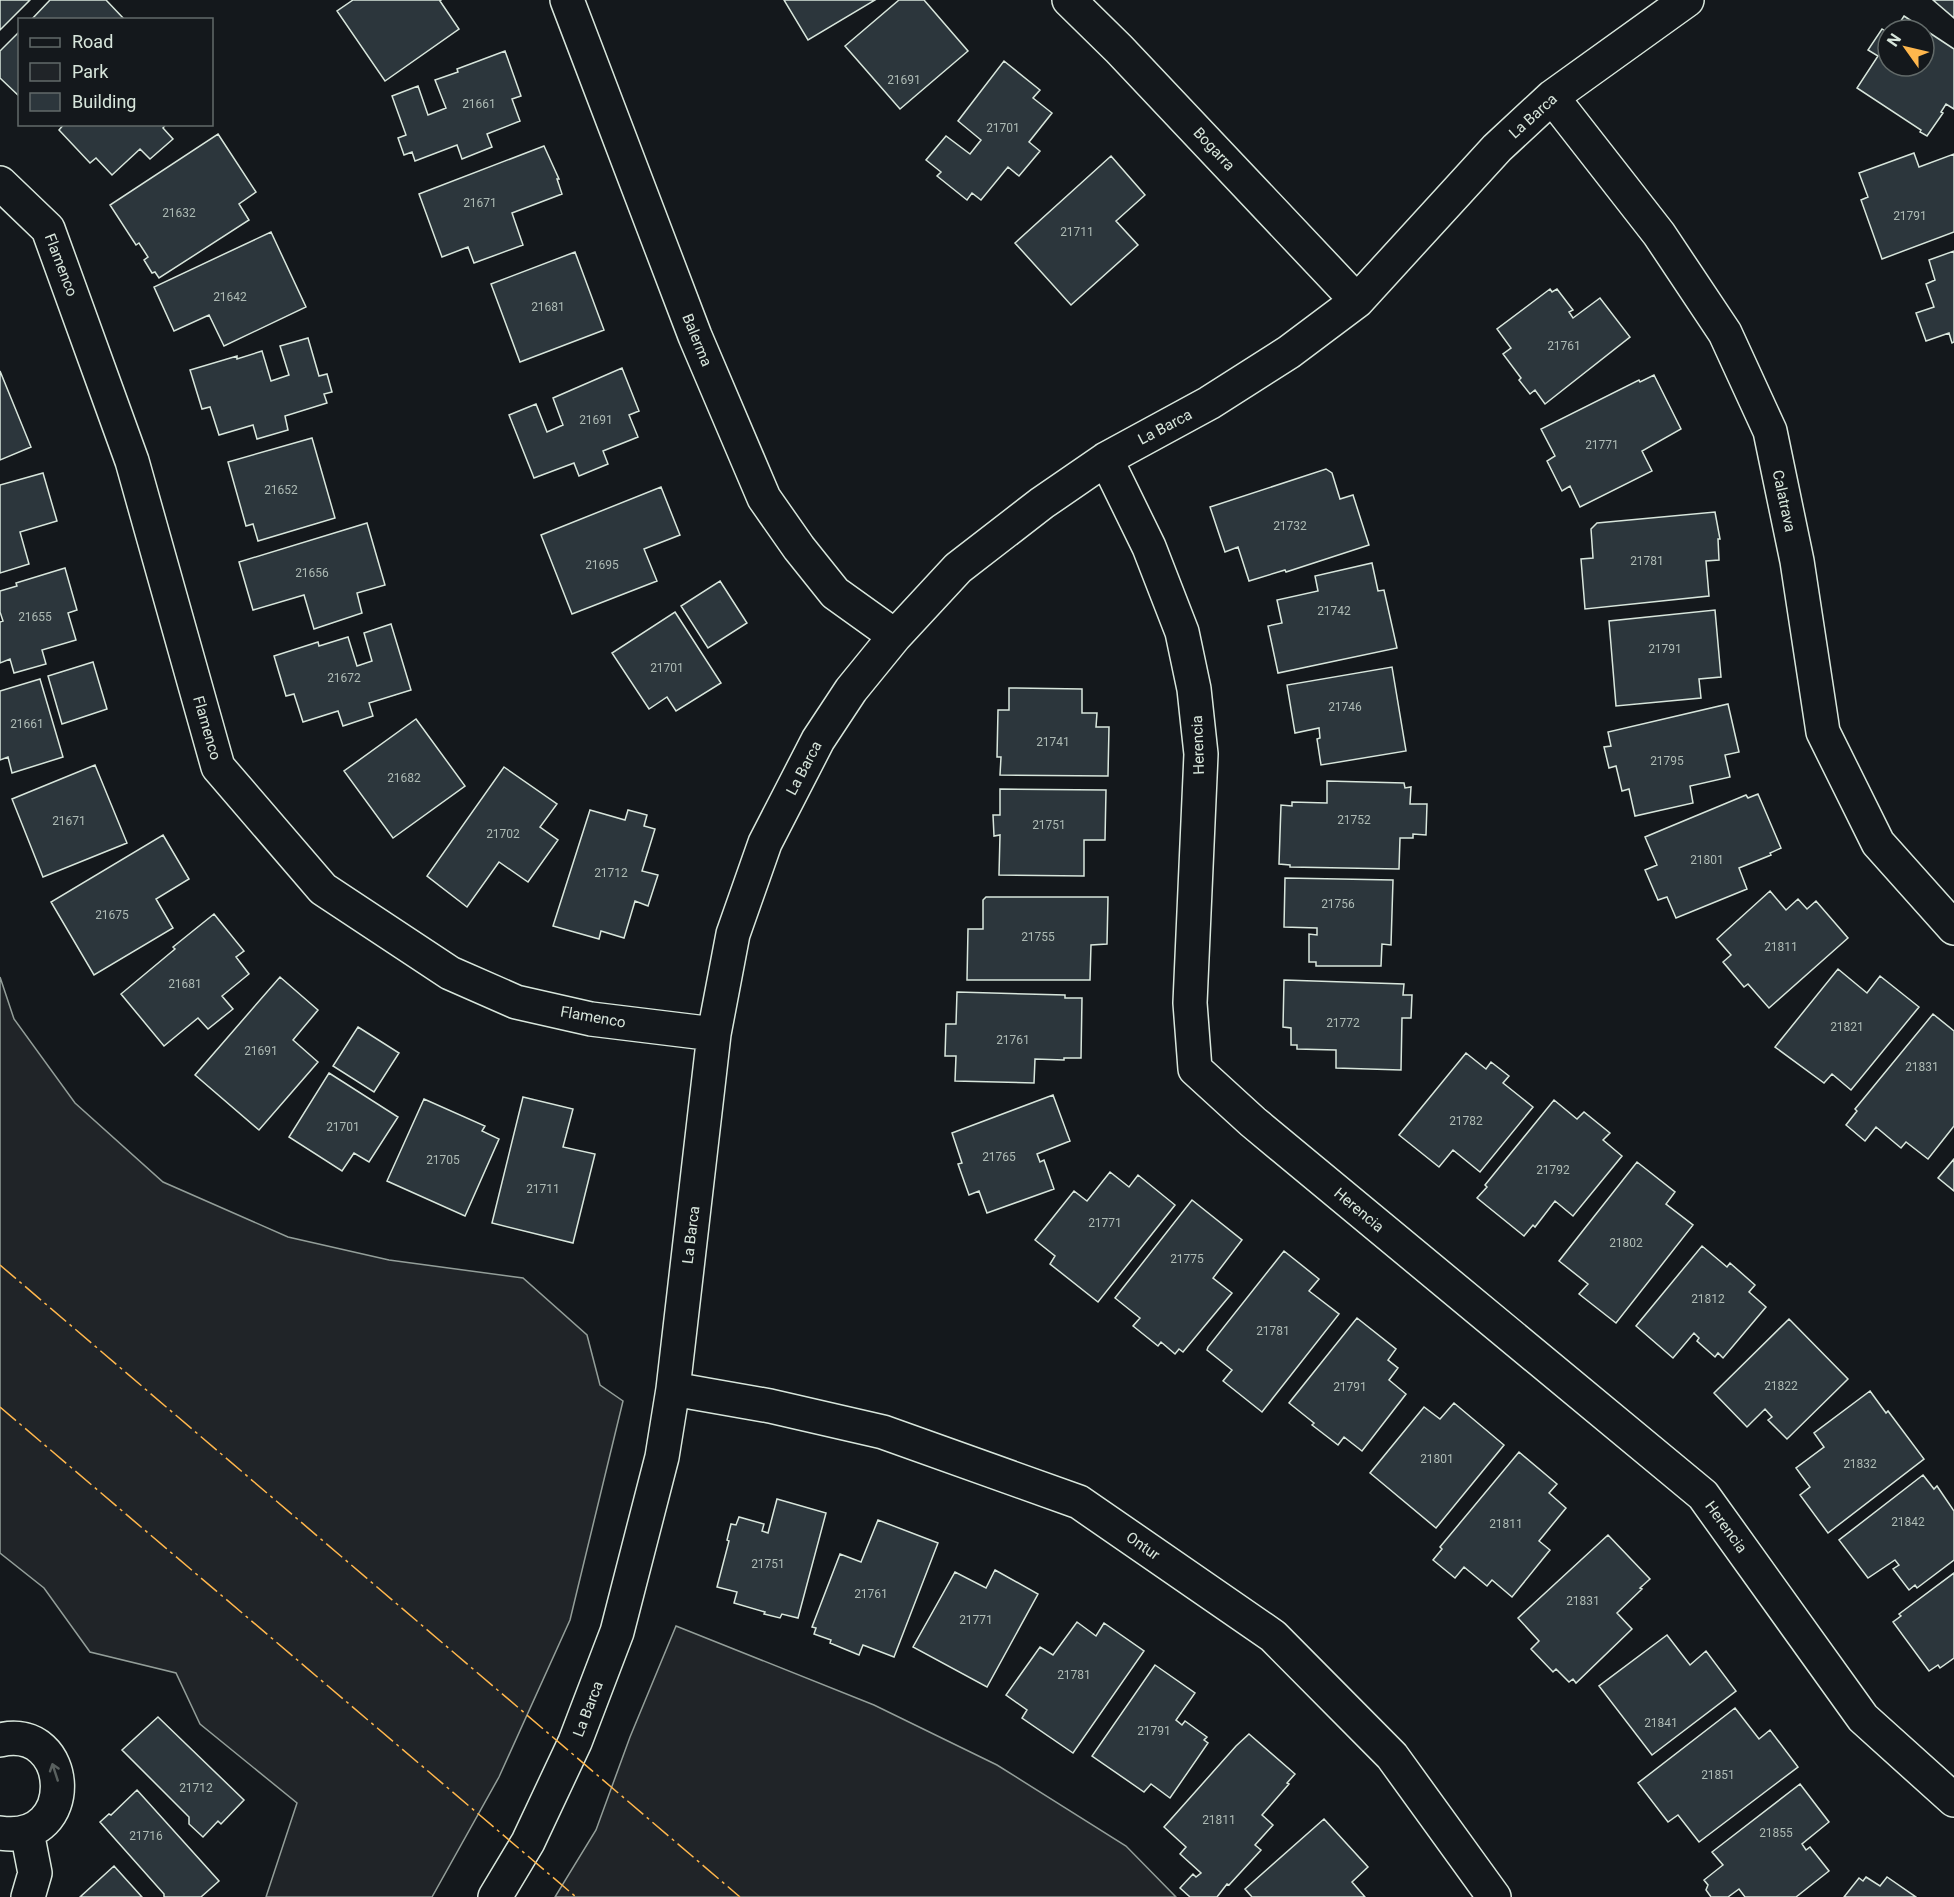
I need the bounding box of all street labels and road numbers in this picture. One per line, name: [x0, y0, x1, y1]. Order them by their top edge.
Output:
street label: La Barca: [1505, 90, 1561, 142]
street label: Bogarra: [1190, 124, 1238, 174]
street label: Flamenco: [41, 231, 81, 299]
street label: Balerma: [678, 311, 716, 369]
street label: La Barca: [1135, 405, 1195, 449]
street label: Calatrava: [1769, 468, 1799, 534]
street label: Flamenco: [189, 694, 225, 762]
street label: Herencia: [1188, 715, 1208, 775]
street label: La Barca: [782, 738, 826, 798]
street label: Flamenco: [559, 1002, 627, 1032]
street label: Herencia: [1330, 1184, 1388, 1236]
street label: La Barca: [679, 1205, 703, 1265]
street label: Herencia: [1701, 1498, 1751, 1556]
street label: Ontur: [1123, 1528, 1163, 1564]
street label: La Barca: [569, 1679, 607, 1739]

